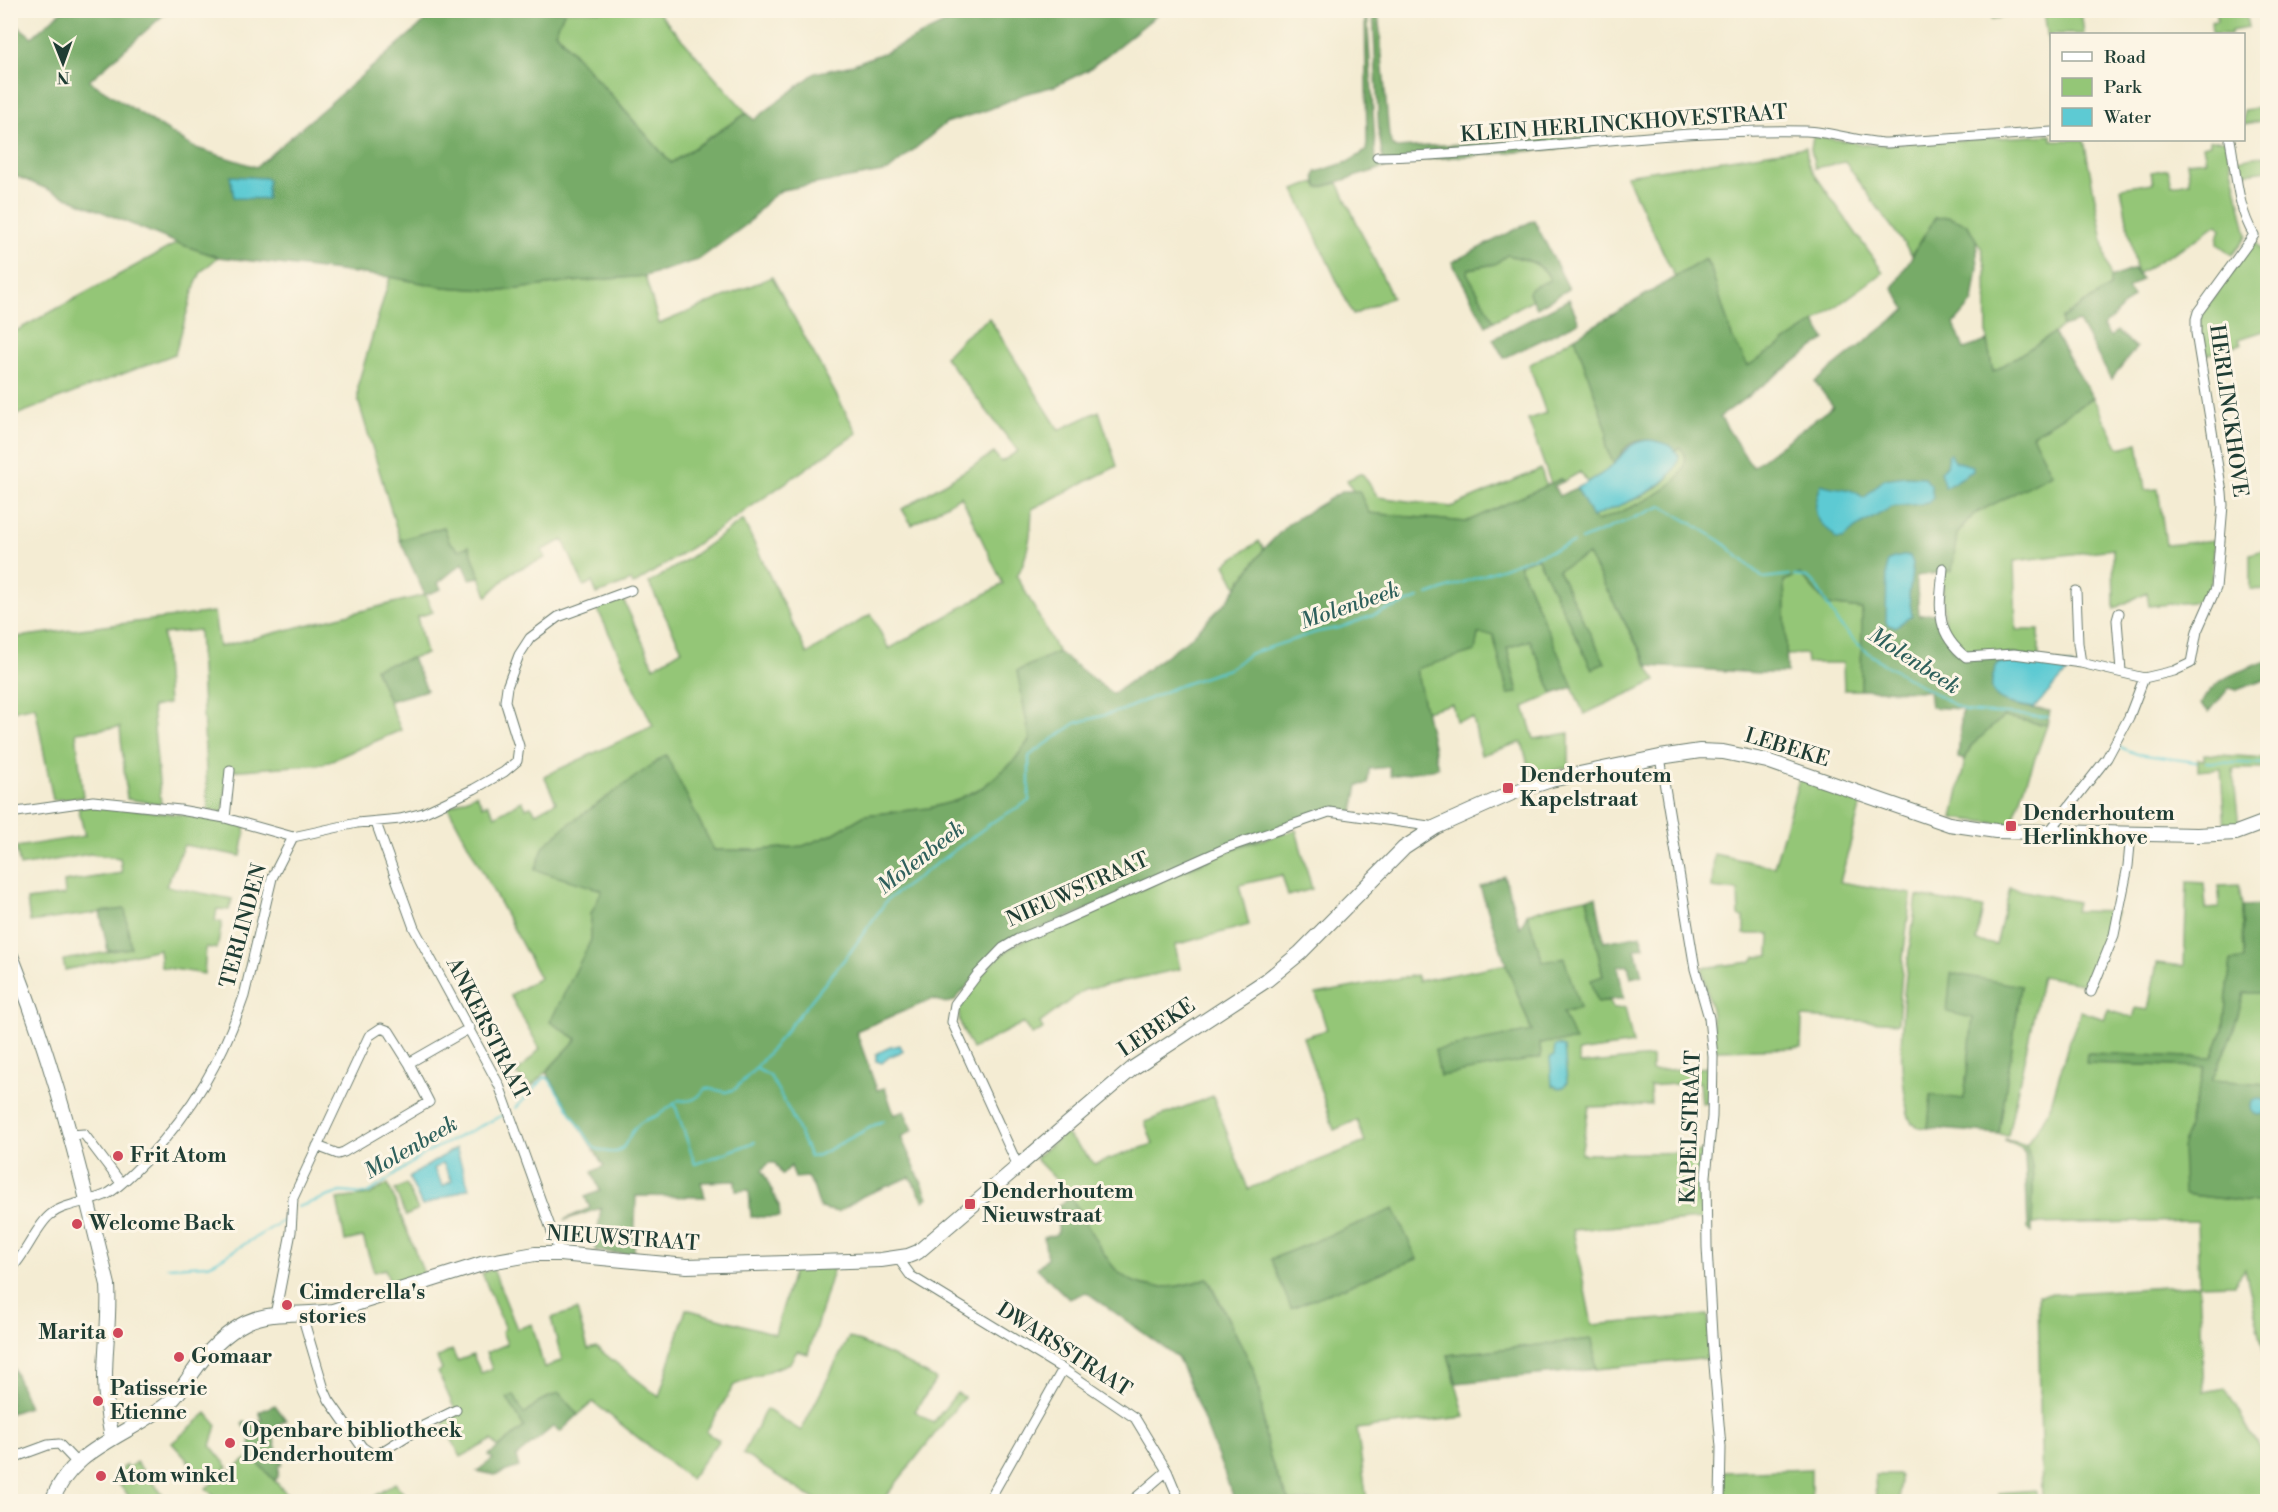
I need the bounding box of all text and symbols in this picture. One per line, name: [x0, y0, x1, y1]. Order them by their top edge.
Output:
north arrow: [33, 33, 93, 93]
legend: [2050, 33, 2245, 141]
text: Road: [2104, 46, 2147, 69]
text: N: [56, 67, 70, 87]
text: Park: [2104, 76, 2143, 99]
street label: KLEIN HERLINCKHOVESTRAAT: [1459, 100, 1789, 148]
text: Water: [2103, 106, 2152, 129]
street label: HERLINCKHOVE: [2203, 323, 2253, 499]
water label: Molenbeek: [1296, 576, 1404, 636]
water label: Molenbeek: [1863, 621, 1965, 701]
street label: LEBEKE: [1741, 723, 1833, 773]
place label: Denderhoutem Kapelstraat: [1520, 763, 1672, 813]
marker: Denderhoutem Kapelstraat: [1501, 781, 1515, 795]
place label: Denderhoutem Herlinkhove: [2023, 801, 2175, 851]
water label: Molenbeek: [872, 815, 970, 901]
marker: Denderhoutem Herlinkhove: [2004, 819, 2018, 833]
street label: NIEUWSTRAAT: [1003, 847, 1154, 933]
street label: TERLINDEN: [215, 861, 273, 991]
street label: ANKERSTRAAT: [439, 952, 534, 1105]
street label: LEBEKE: [1113, 993, 1201, 1063]
street label: KAPELSTRAAT: [1675, 1050, 1707, 1204]
water label: Molenbeek: [359, 1110, 463, 1186]
place label: Frit Atom: [130, 1143, 227, 1169]
marker: Frit Atom: [111, 1149, 125, 1163]
place label: Denderhoutem Nieuwstraat: [982, 1179, 1134, 1229]
marker: Denderhoutem Nieuwstraat: [963, 1197, 977, 1211]
place label: Welcome Back: [88, 1211, 236, 1237]
marker: Welcome Back: [70, 1217, 84, 1231]
street label: NIEUWSTRAAT: [546, 1221, 701, 1257]
place label: Cimderella's stories: [299, 1280, 425, 1330]
street label: DWARSSTRAAT: [992, 1297, 1137, 1403]
marker: Cimderella's stories: [280, 1298, 294, 1312]
place label: Marita: [38, 1320, 107, 1346]
marker: Marita: [111, 1326, 125, 1340]
place label: Gomaar: [191, 1344, 272, 1370]
marker: Gomaar: [172, 1350, 186, 1364]
place label: Patisserie Etienne: [110, 1376, 208, 1426]
marker: Patisserie Etienne: [91, 1394, 105, 1408]
place label: Openbare bibliotheek Denderhoutem: [242, 1418, 463, 1468]
marker: Openbare bibliotheek Denderhoutem: [223, 1436, 237, 1450]
place label: Atom winkel: [112, 1463, 235, 1489]
marker: Atom winkel: [94, 1469, 108, 1483]

